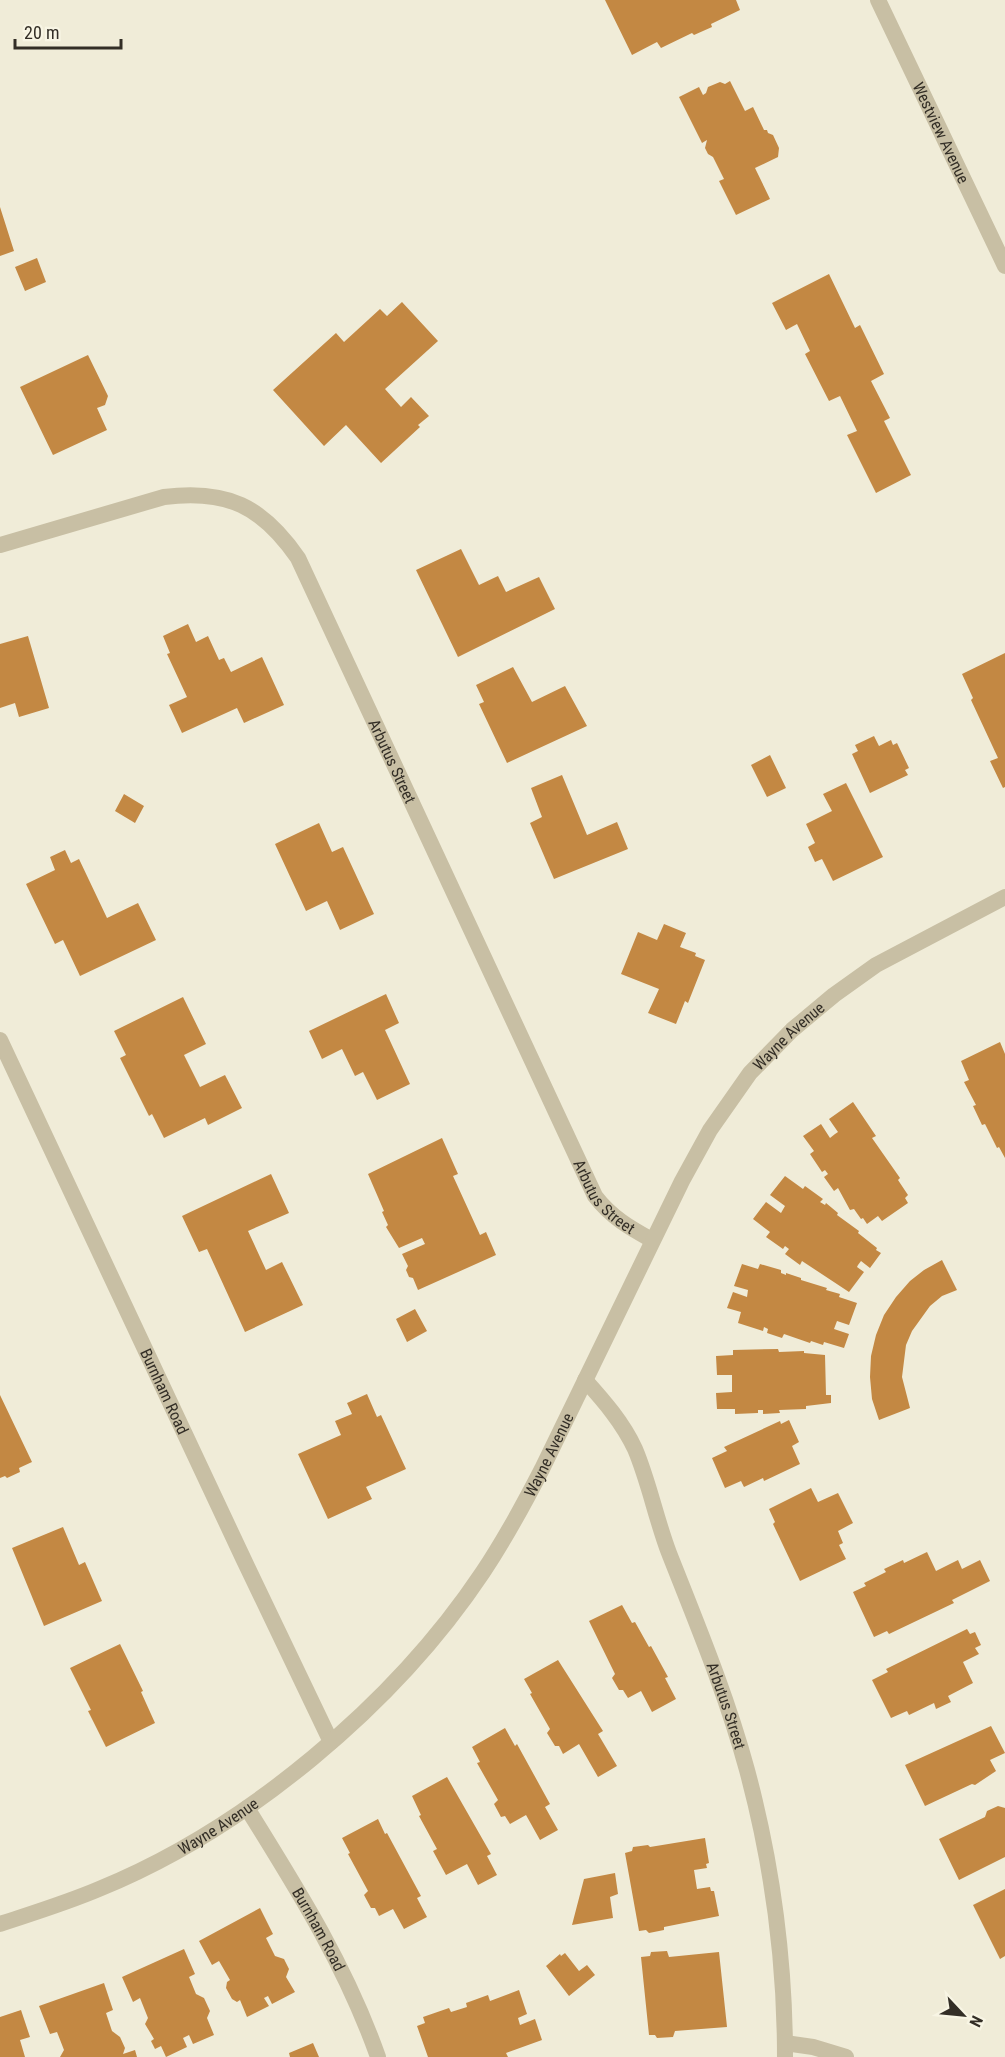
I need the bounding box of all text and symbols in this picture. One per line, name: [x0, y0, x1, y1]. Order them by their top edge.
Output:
scale bar: [15, 12, 122, 50]
text: 20 m: [24, 22, 59, 43]
street label: Westview Avenue: [909, 79, 974, 186]
street label: Arbutus Street: [365, 716, 420, 806]
street label: Wayne Avenue: [749, 998, 828, 1074]
street label: Arbutus Street: [570, 1157, 639, 1238]
street label: Burnham Road: [137, 1345, 193, 1437]
street label: Wayne Avenue: [520, 1410, 577, 1500]
street label: Arbutus Street: [703, 1659, 750, 1751]
street label: Wayne Avenue: [175, 1793, 262, 1858]
street label: Burnham Road: [288, 1884, 349, 1974]
north arrow: [933, 1985, 993, 2045]
text: N: [965, 2013, 987, 2030]

